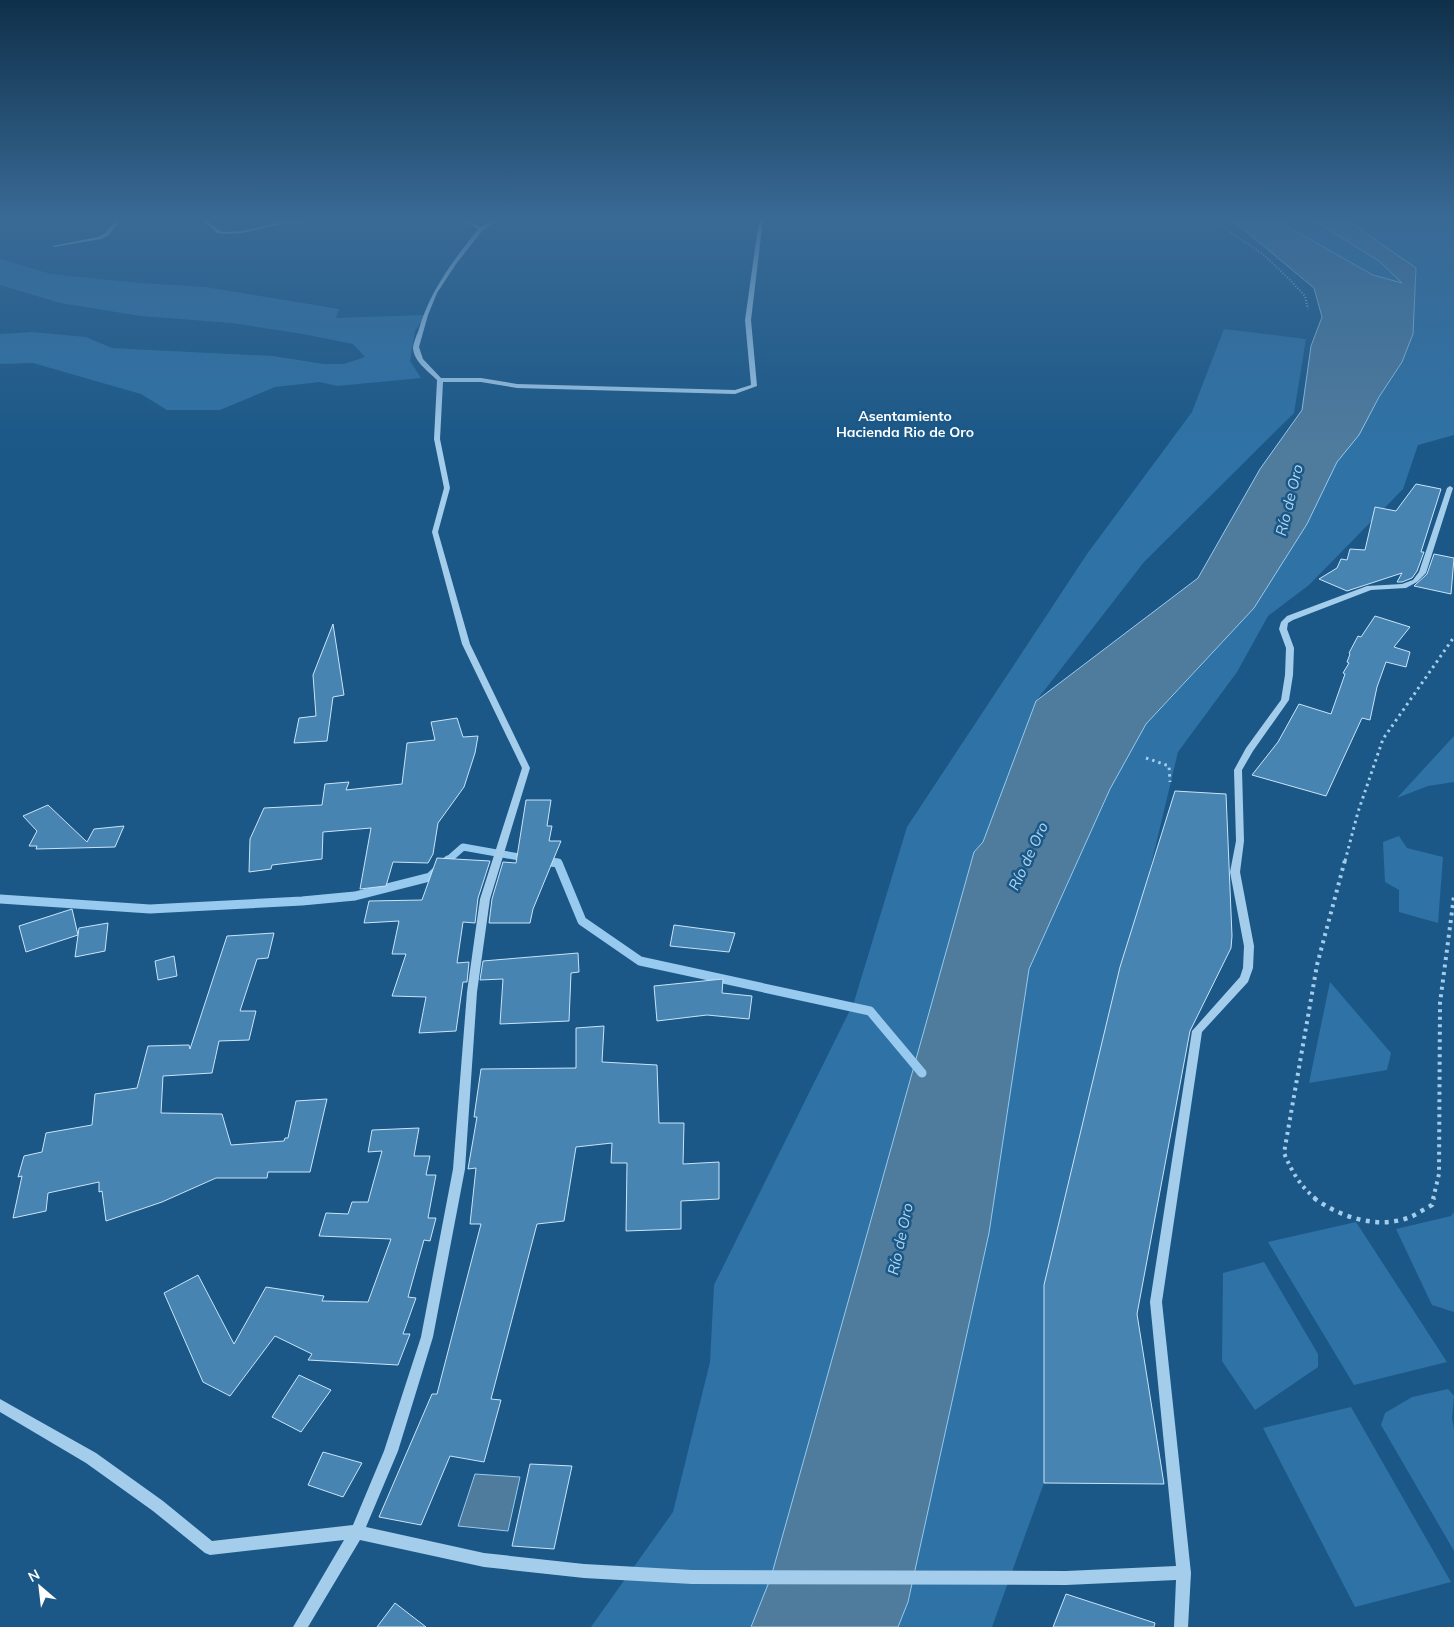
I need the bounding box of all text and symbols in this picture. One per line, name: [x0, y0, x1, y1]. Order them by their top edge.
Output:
district label: Asentamiento Hacienda Rio de Oro: [836, 407, 974, 441]
water label: Río de Oro: [1271, 462, 1307, 538]
water label: Río de Oro: [1004, 819, 1052, 893]
water label: Río de Oro: [883, 1201, 917, 1277]
north arrow: [15, 1562, 65, 1612]
text: N: [25, 1565, 43, 1586]

